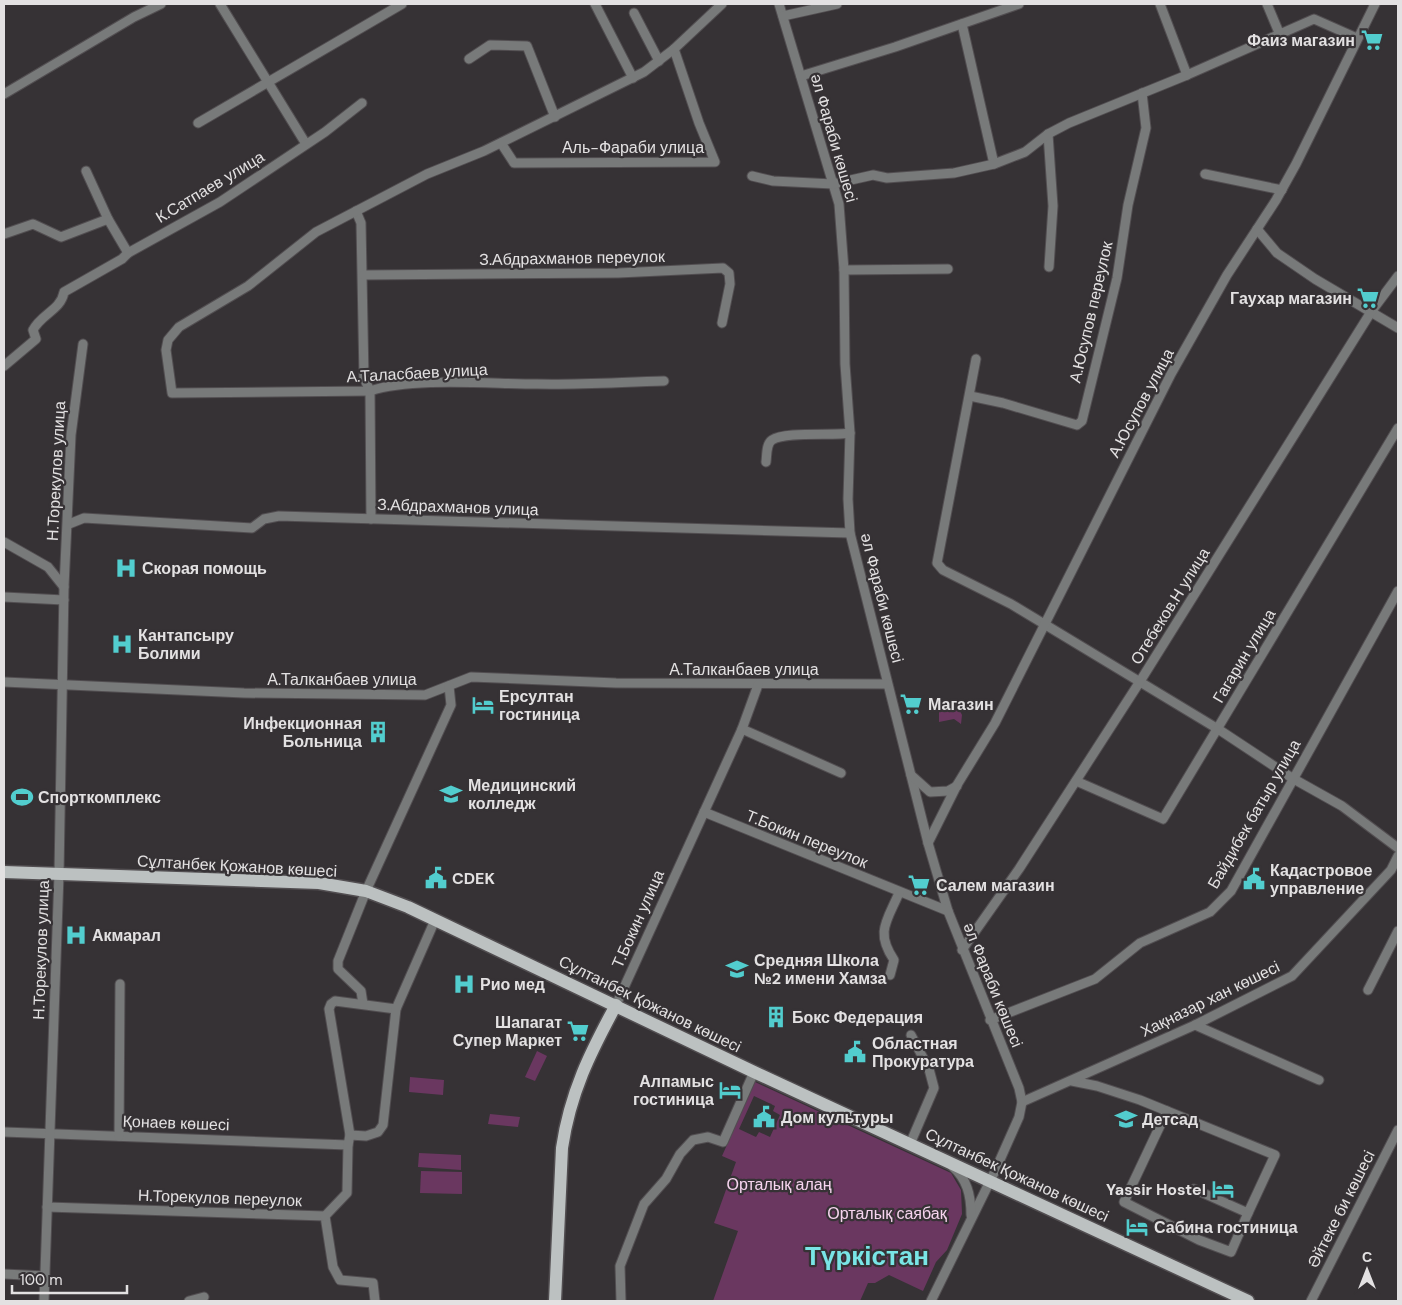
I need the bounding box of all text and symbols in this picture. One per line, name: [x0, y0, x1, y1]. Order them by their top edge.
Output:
supermarket icon: Фаиз магазин: [1359, 27, 1385, 53]
place label: Фаиз магазин: [1247, 30, 1355, 51]
street label: әл Фараби көшесі: [806, 71, 862, 205]
street label: Аль-Фараби улица: [562, 137, 704, 158]
street label: К.Сатпаев улица: [152, 146, 268, 228]
street label: А.Юсупов переулок: [1065, 238, 1118, 385]
street label: З.Абдрахманов переулок: [479, 246, 666, 270]
supermarket icon: Гаухар магазин: [1355, 285, 1381, 311]
place label: Гаухар магазин: [1230, 288, 1352, 309]
street label: А.Юсупов улица: [1103, 345, 1179, 461]
street label: А.Таласбаев улица: [346, 359, 488, 387]
street label: Н.Торекулов улица: [42, 400, 70, 541]
street label: З.Абдрахманов улица: [377, 494, 539, 520]
street label: әл Фараби көшесі: [856, 531, 908, 665]
street label: Отебеков.Н улица: [1126, 544, 1214, 668]
hospital icon: Скорая помощь: [113, 555, 139, 581]
place label: Скорая помощь: [142, 558, 267, 579]
street label: Гагарин улица: [1208, 605, 1280, 707]
place label: Кантапсыру Болими: [138, 625, 234, 664]
hospital icon: Кантапсыру Болими: [109, 631, 135, 657]
street label: А.Талканбаев улица: [669, 659, 819, 680]
street label: А.Талканбаев улица: [267, 669, 417, 690]
place label: Ерсултан гостиница: [499, 686, 580, 725]
supermarket icon: Магазин: [898, 691, 924, 717]
hotel icon: Ерсултан гостиница: [470, 692, 496, 718]
place label: Магазин: [928, 694, 994, 715]
place label: Инфекционная Больница: [243, 713, 362, 752]
building icon: Инфекционная Больница: [365, 719, 391, 745]
street label: Байдибек батыр улица: [1203, 735, 1305, 892]
place label: Медицинский колледж: [468, 775, 576, 814]
school or university icon: Медицинский колледж: [438, 781, 464, 807]
sports icon: Спорткомплекс: [9, 784, 35, 810]
place label: Спорткомплекс: [38, 787, 161, 808]
street label: Т.Бокин переулок: [743, 805, 872, 873]
street label: Сұлтанбек Қожанов көшесі: [136, 850, 338, 882]
place label: Кадастровое управление: [1270, 860, 1373, 899]
public building icon: CDEK: [423, 865, 449, 891]
public building icon: Кадастровое управление: [1241, 866, 1267, 892]
street label: Т.Бокин улица: [607, 867, 669, 971]
place label: CDEK: [452, 868, 495, 889]
supermarket icon: Салем магазин: [906, 872, 932, 898]
place label: Салем магазин: [936, 875, 1055, 896]
street label: Н.Торекулов улица: [28, 880, 54, 1020]
street label: әл Фараби көшесі: [958, 919, 1028, 1051]
hospital icon: Акмарал: [63, 922, 89, 948]
place label: Акмарал: [92, 925, 161, 946]
place label: Средняя Школа №2 имени Хамза: [754, 950, 887, 989]
street label: Сұлтанбек Қожанов көшесі: [555, 951, 745, 1057]
school or university icon: Средняя Школа №2 имени Хамза: [724, 956, 750, 982]
street label: Хақназар хан көшесі: [1137, 956, 1283, 1042]
hospital icon: Рио мед: [451, 971, 477, 997]
place label: Рио мед: [480, 974, 545, 995]
building icon: Бокс Федерация: [763, 1004, 789, 1030]
place label: Бокс Федерация: [792, 1007, 923, 1028]
place label: Шапагат Супер Маркет: [453, 1012, 562, 1051]
supermarket icon: Шапагат Супер Маркет: [565, 1018, 591, 1044]
place label: Областная Прокуратура: [872, 1033, 974, 1072]
public building icon: Областная Прокуратура: [842, 1039, 868, 1065]
place label: Алпамыс гостиница: [633, 1071, 714, 1110]
hotel icon: Алпамыс гостиница: [717, 1077, 743, 1103]
public building icon: Дом культуры: [751, 1104, 777, 1130]
school or university icon: Детсад: [1113, 1106, 1139, 1132]
place label: Дом культуры: [781, 1107, 893, 1128]
place label: Детсад: [1142, 1109, 1198, 1130]
street label: Қонаев көшесі: [122, 1111, 230, 1135]
street label: Сұлтанбек Қожанов көшесі: [922, 1123, 1112, 1227]
street label: Әйтеке би көшесі: [1302, 1147, 1380, 1271]
park label: Орталық алаң: [726, 1174, 832, 1195]
hotel icon: Yassir Hostel: [1210, 1176, 1236, 1202]
place label: Yassir Hostel: [1106, 1179, 1206, 1200]
street label: Н.Торекулов переулок: [138, 1185, 303, 1211]
park label: Орталық саябақ: [827, 1203, 948, 1224]
hotel icon: Сабина гостиница: [1124, 1214, 1150, 1240]
place label: Сабина гостиница: [1154, 1217, 1298, 1238]
district label: Түркістан: [805, 1239, 929, 1273]
north arrow: [1342, 1245, 1392, 1295]
text: С: [1362, 1248, 1372, 1266]
scale bar: [12, 1262, 128, 1294]
text: 100 m: [20, 1270, 63, 1290]

